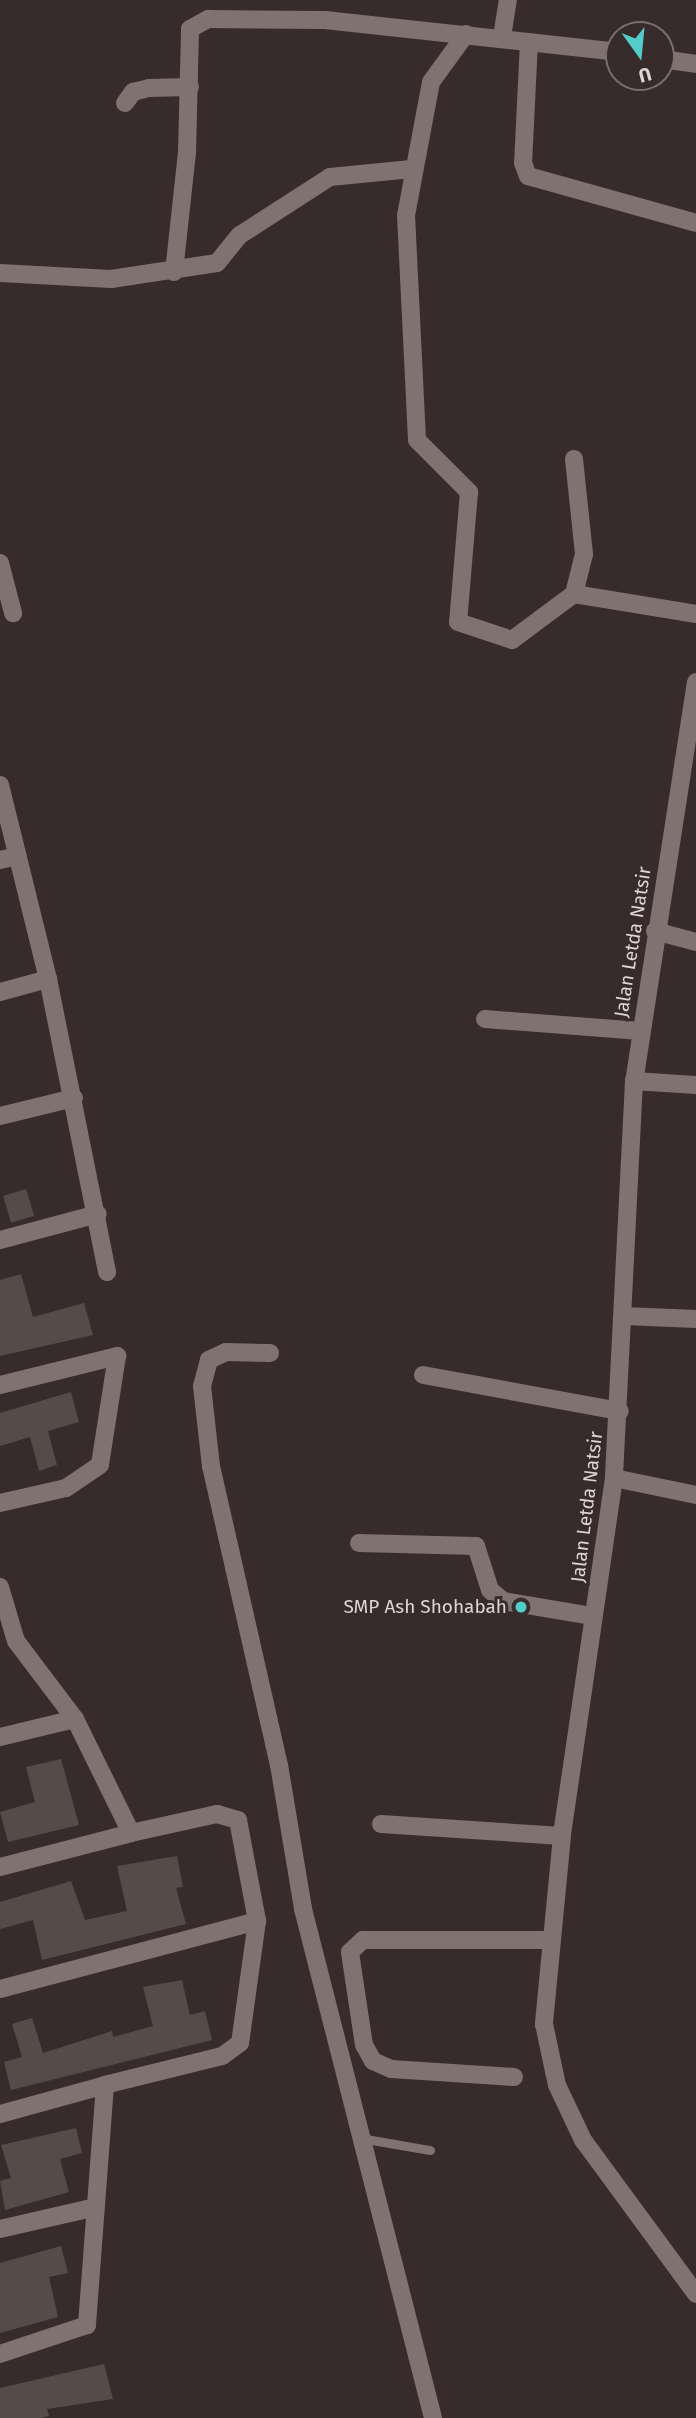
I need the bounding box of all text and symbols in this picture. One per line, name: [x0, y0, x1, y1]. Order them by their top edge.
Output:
north arrow: [605, 21, 675, 91]
text: U: [636, 62, 654, 88]
street label: Jalan Letda Natsir: [610, 865, 656, 1019]
street label: Jalan Letda Natsir: [566, 1430, 608, 1584]
place label: SMP Ash Shohabah: [343, 1596, 507, 1618]
marker: SMP Ash Shohabah: [513, 1599, 529, 1615]

